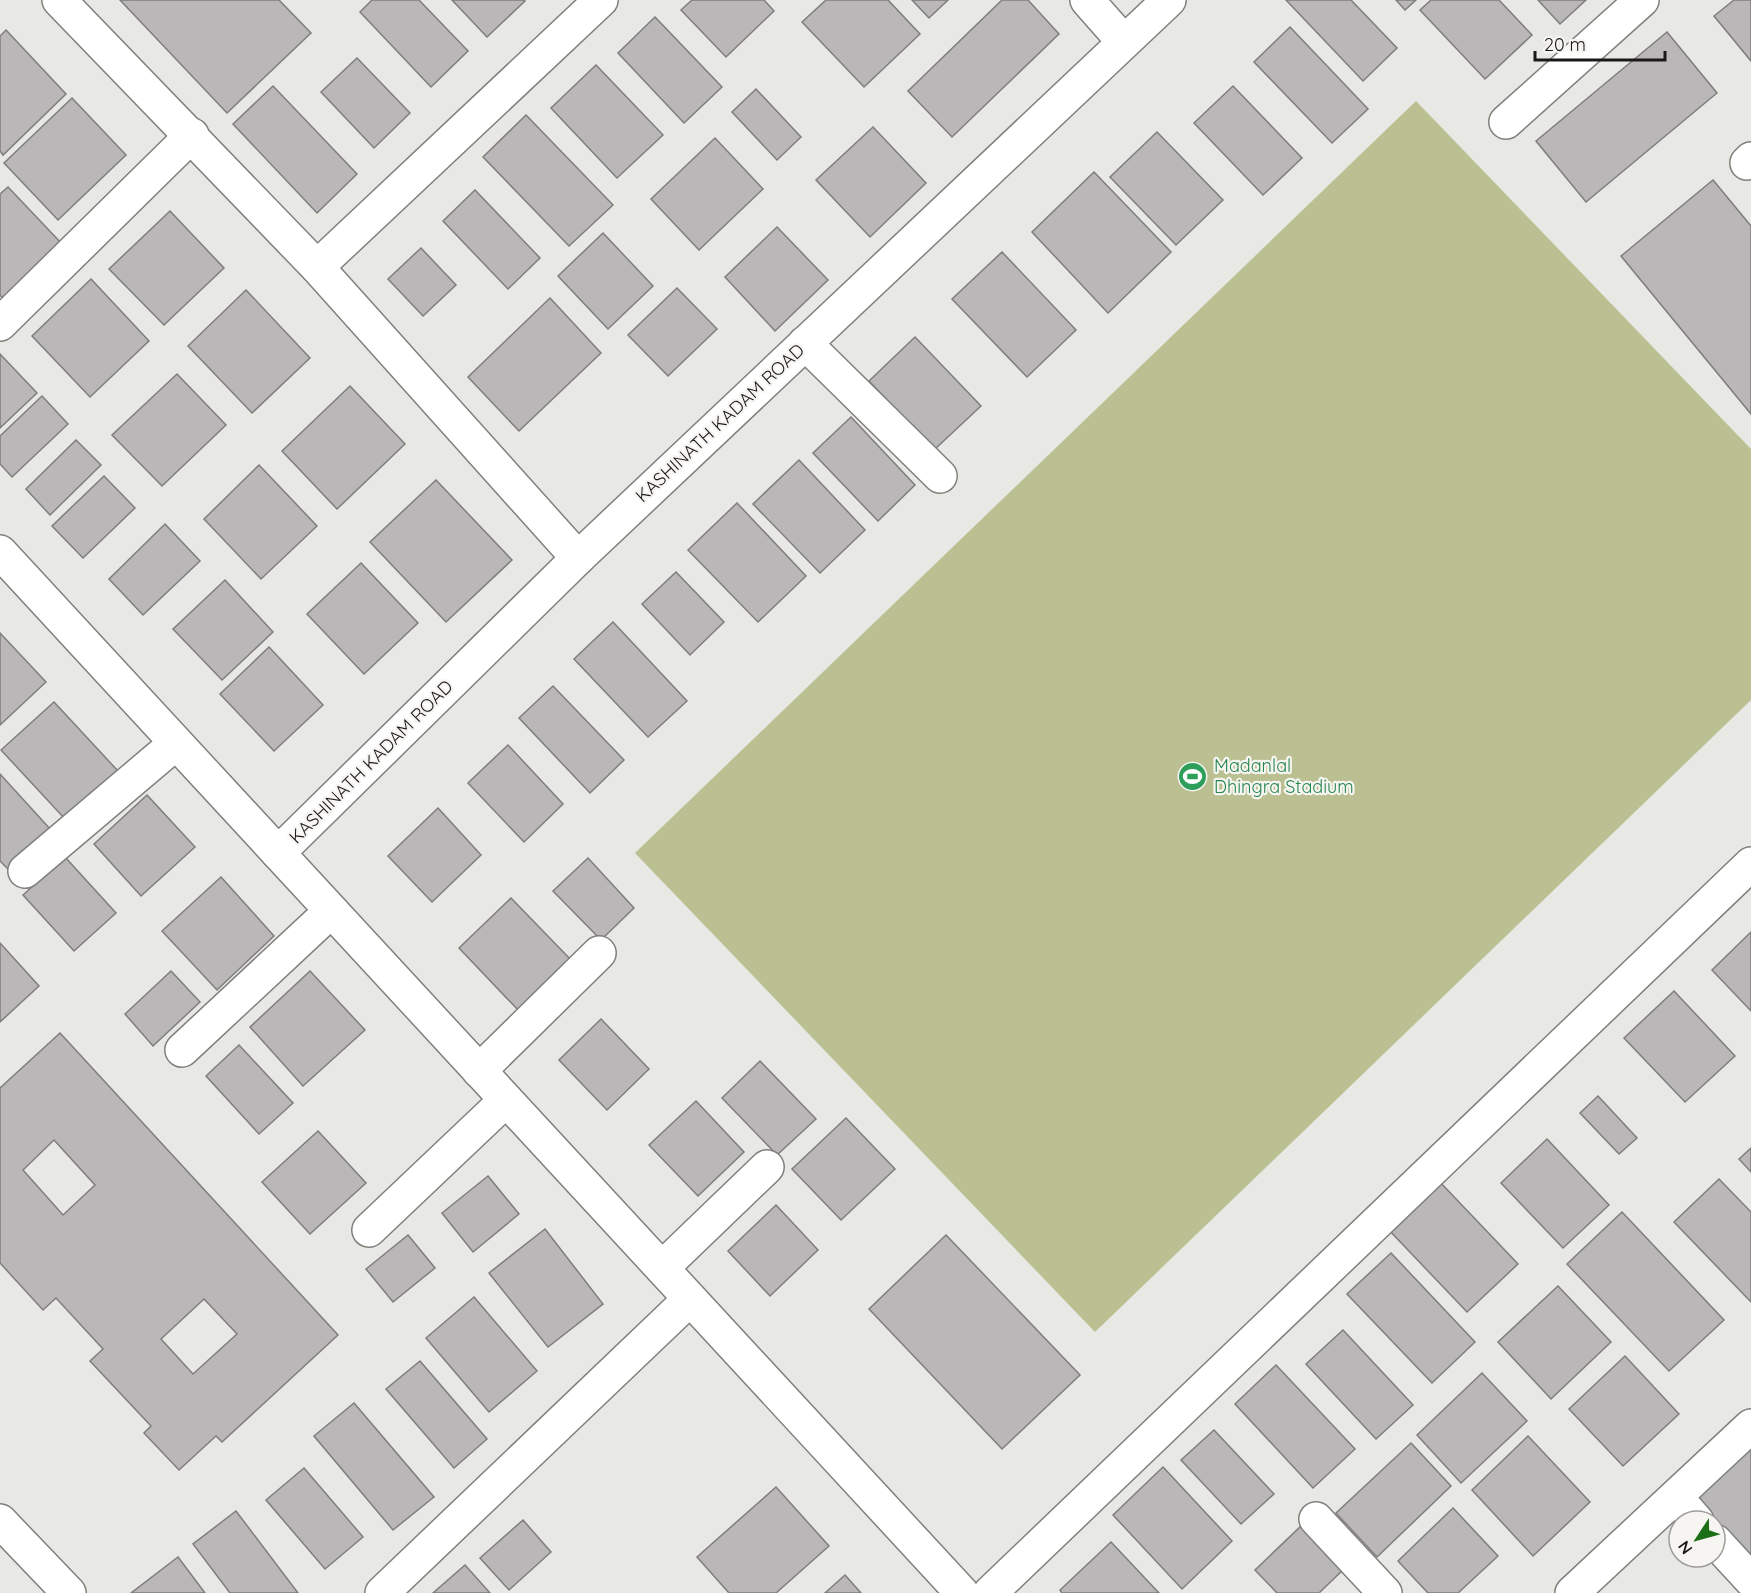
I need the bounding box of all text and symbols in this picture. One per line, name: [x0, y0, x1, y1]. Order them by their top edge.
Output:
scale bar: [1535, 24, 1666, 62]
text: 20 m: [1544, 33, 1586, 56]
street label: KASHINATH KADAM ROAD: [631, 338, 809, 507]
street label: KASHINATH KADAM ROAD: [284, 675, 457, 848]
place label: Madanlal Dhingra Stadium: [1214, 754, 1354, 798]
sports icon: Madanlal Dhingra Stadium: [1177, 760, 1209, 792]
north arrow: [1667, 1509, 1727, 1569]
text: N: [1673, 1537, 1696, 1558]

